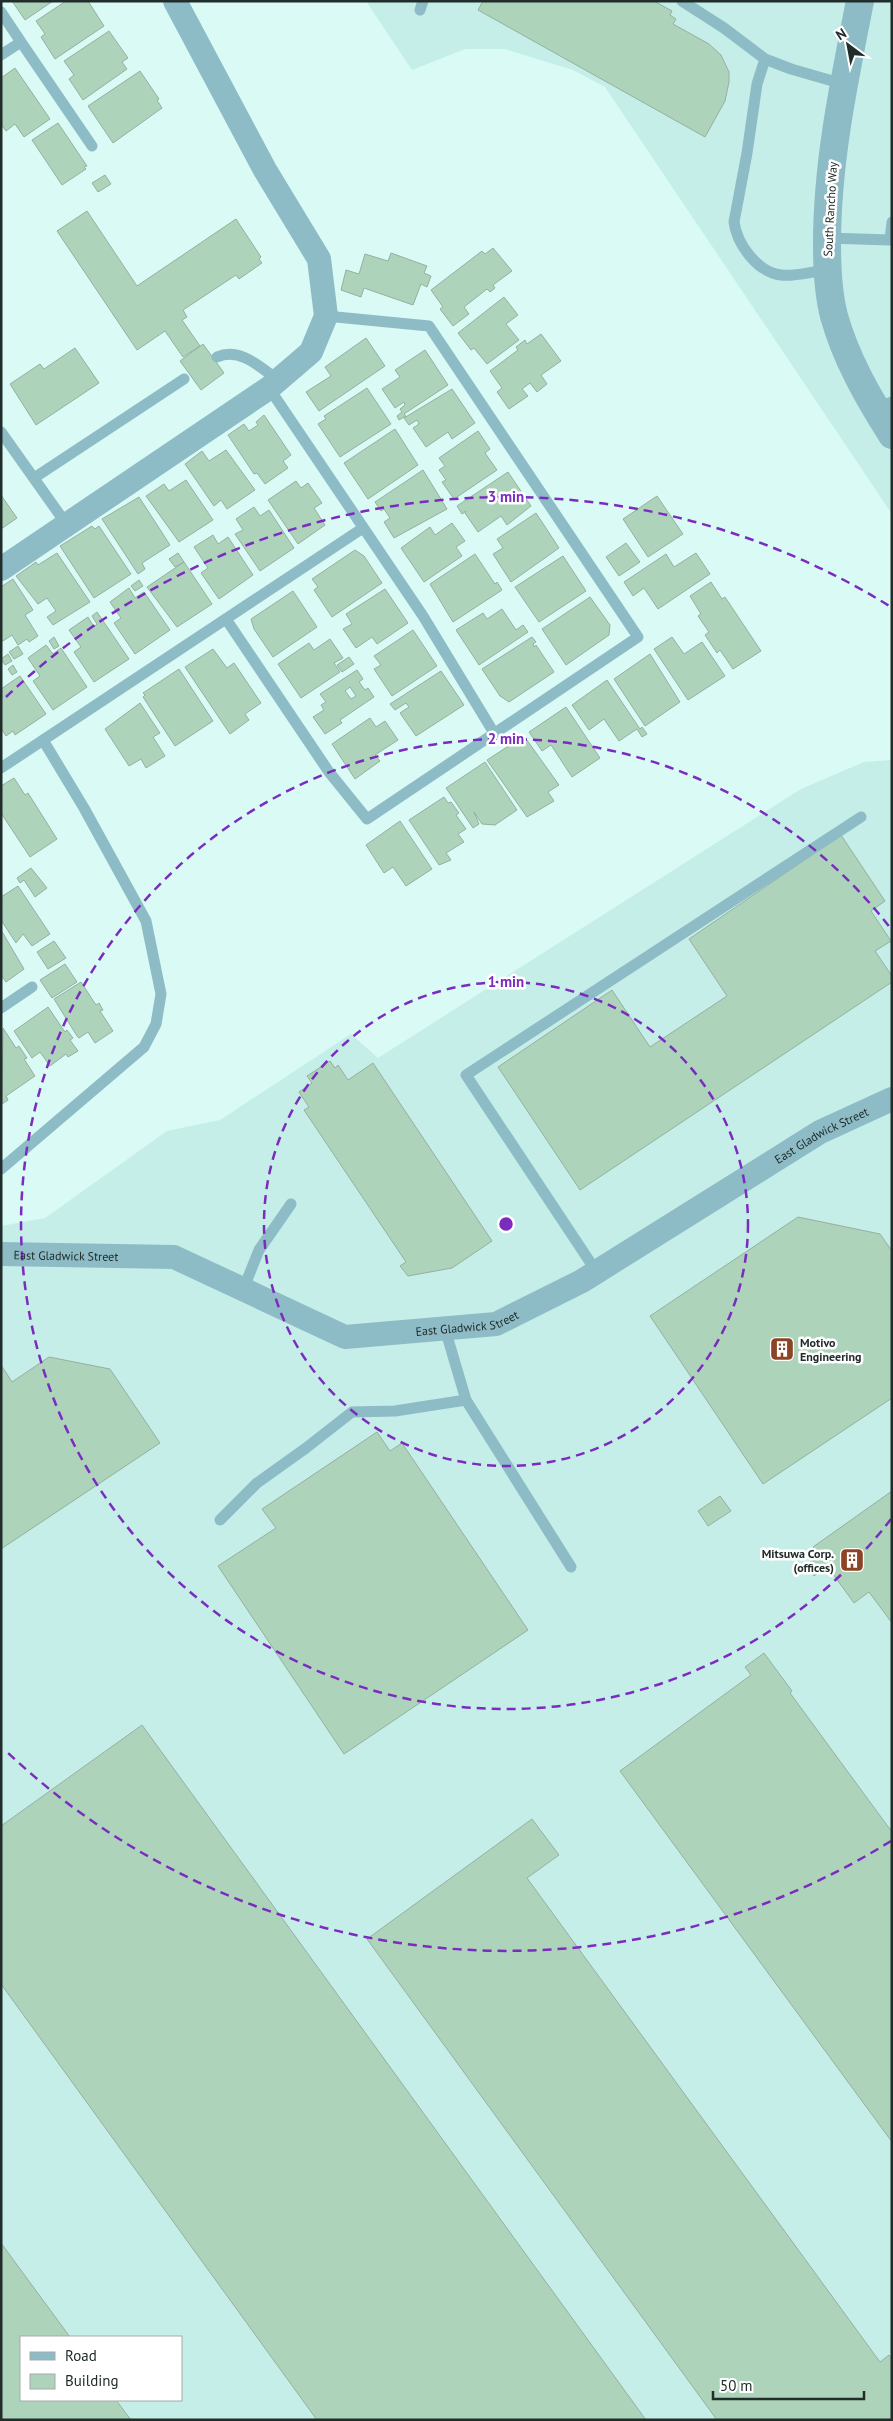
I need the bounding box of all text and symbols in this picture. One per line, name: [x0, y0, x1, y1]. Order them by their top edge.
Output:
north arrow: [823, 20, 873, 70]
text: N: [832, 24, 850, 44]
street label: South Rancho Way: [820, 161, 840, 257]
text: 3 min: [488, 487, 524, 506]
text: 2 min: [488, 729, 524, 748]
text: 1 min: [488, 972, 524, 991]
street label: East Gladwick Street: [771, 1103, 870, 1166]
centre of rings: [497, 1215, 515, 1233]
street label: East Gladwick Street: [13, 1247, 119, 1264]
street label: East Gladwick Street: [415, 1307, 521, 1338]
place label: Motivo Engineering: [800, 1335, 862, 1364]
building icon: Motivo Engineering: [769, 1336, 795, 1362]
place label: Mitsuwa Corp. (offices): [762, 1546, 834, 1575]
building icon: Mitsuwa Corp. (offices): [839, 1547, 865, 1573]
legend: [20, 2336, 182, 2401]
text: Road: [65, 2346, 97, 2365]
scale bar: [713, 2368, 864, 2400]
text: Building: [65, 2371, 119, 2390]
text: 50 m: [720, 2376, 753, 2395]

